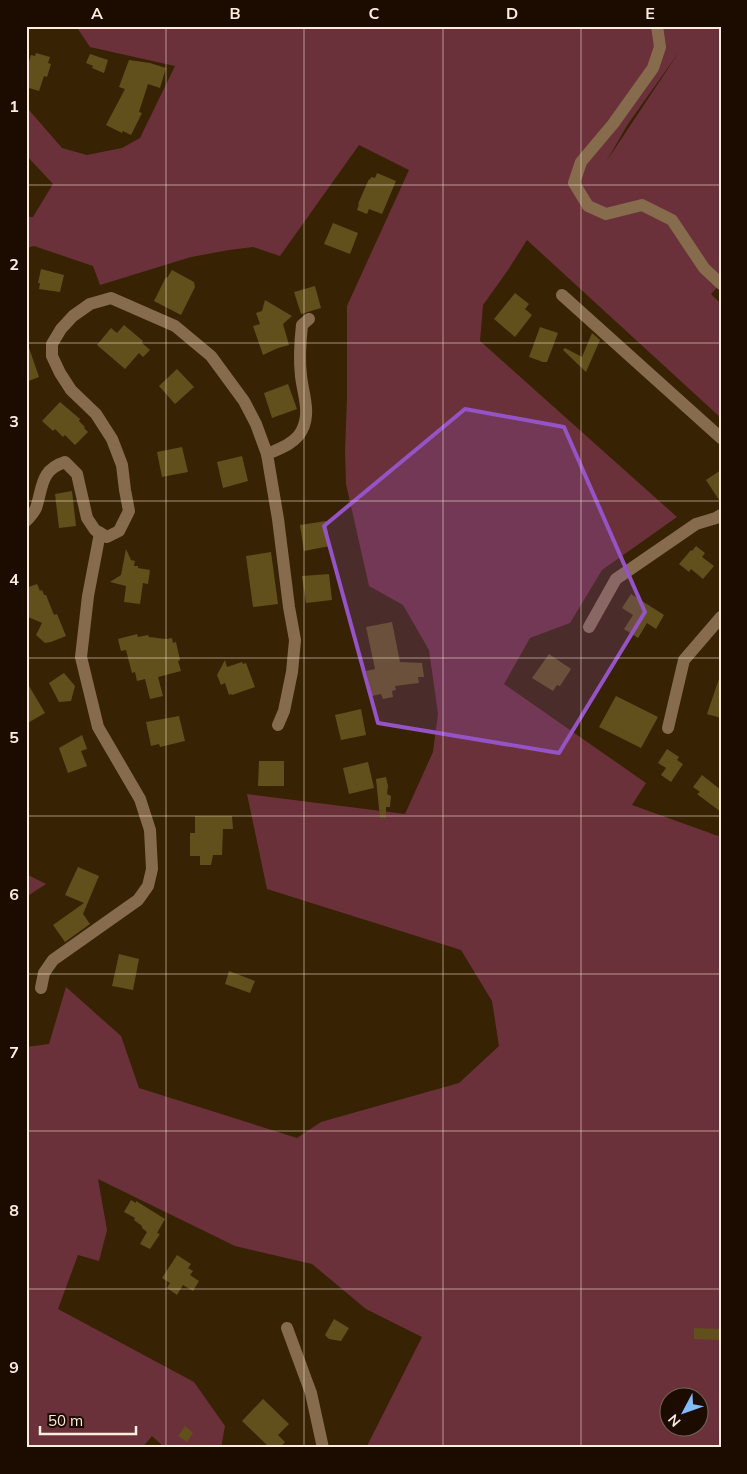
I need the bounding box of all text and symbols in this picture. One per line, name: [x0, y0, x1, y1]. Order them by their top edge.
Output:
text: A: [91, 3, 103, 23]
text: B: [229, 3, 241, 23]
text: C: [369, 3, 380, 23]
text: D: [506, 3, 518, 23]
text: E: [645, 3, 655, 23]
text: 1: [9, 96, 19, 116]
text: 2: [9, 254, 19, 274]
text: 3: [9, 411, 19, 431]
text: 4: [9, 569, 19, 589]
text: 5: [9, 727, 19, 747]
text: 6: [9, 884, 19, 904]
text: 7: [9, 1042, 19, 1062]
text: 8: [9, 1200, 19, 1220]
text: 9: [9, 1357, 19, 1377]
north arrow: [660, 1386, 710, 1436]
scale bar: [40, 1404, 136, 1436]
text: 50 m: [48, 1411, 83, 1430]
text: N: [664, 1411, 684, 1430]

